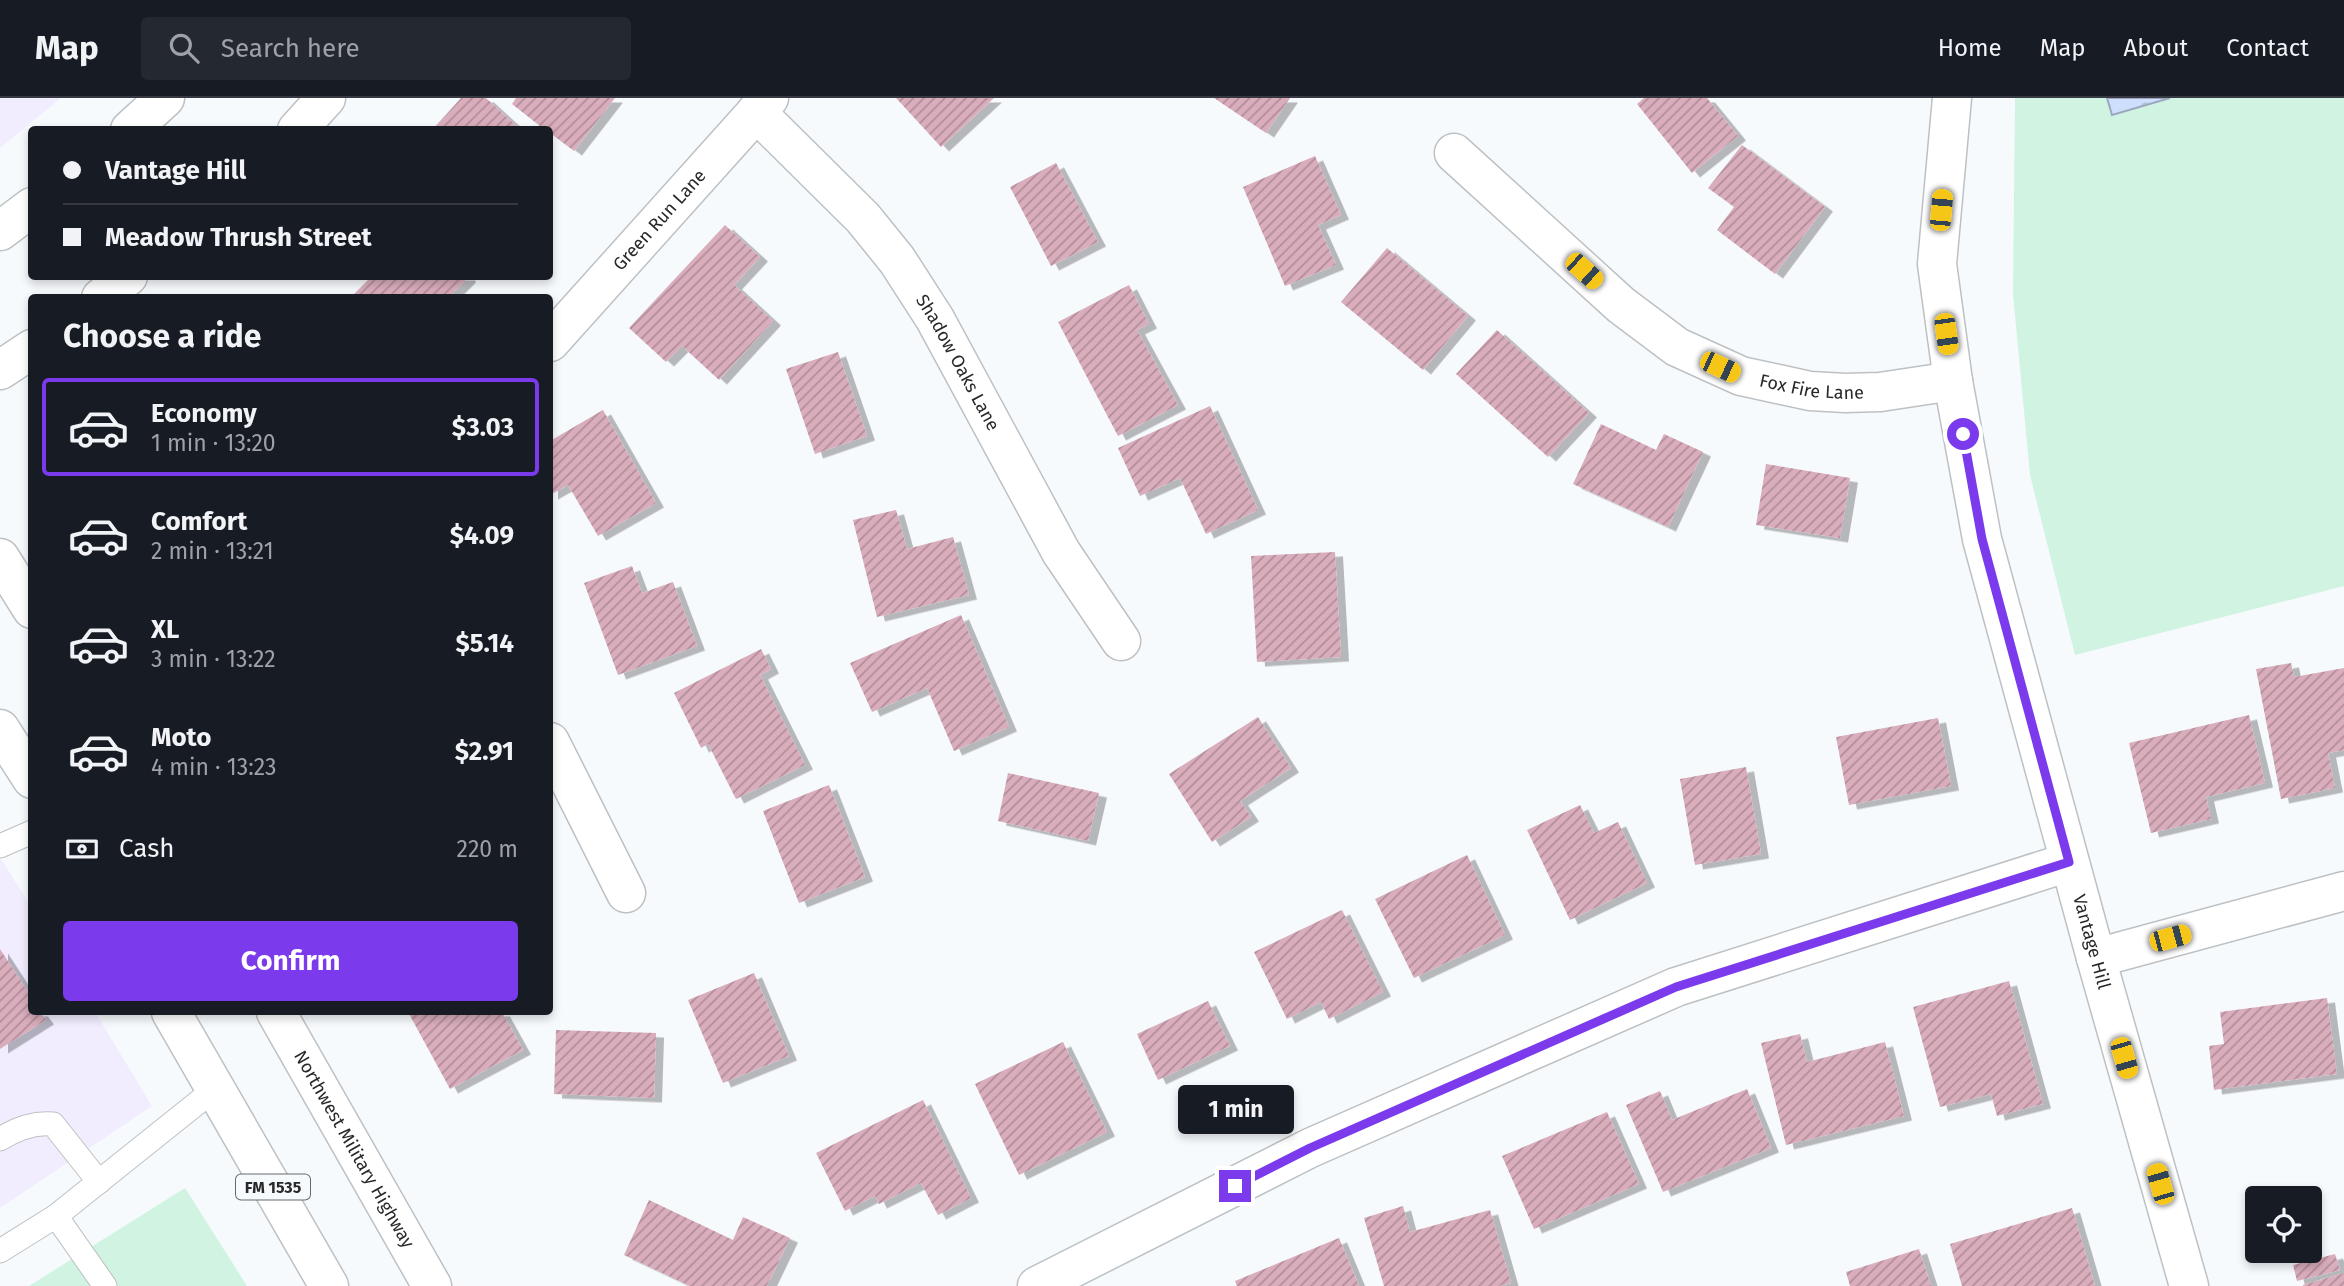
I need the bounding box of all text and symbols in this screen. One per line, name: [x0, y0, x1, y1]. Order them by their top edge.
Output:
search box: [141, 17, 631, 80]
text: Map: [35, 28, 99, 68]
icon: search: [165, 29, 203, 67]
text: Search here: [221, 33, 360, 64]
text: Home: [1938, 34, 2002, 62]
text: Map: [2040, 34, 2086, 62]
text: About: [2124, 34, 2188, 62]
text: Contact: [2226, 34, 2309, 62]
text: Vantage Hill: [105, 155, 246, 186]
street label: Green Run Lane: [608, 165, 711, 275]
car: [1929, 188, 1954, 232]
text: Meadow Thrush Street: [105, 222, 372, 253]
car: [1562, 249, 1607, 293]
street label: Shadow Oaks Lane: [911, 290, 1004, 435]
car: [1933, 312, 1960, 356]
text: Choose a ride: [63, 317, 261, 355]
car: [1697, 349, 1744, 385]
street label: Fox Fire Lane: [1757, 369, 1864, 404]
icon: car: [67, 396, 130, 459]
text: Economy: [151, 398, 257, 429]
text: $3.03: [452, 412, 514, 443]
route start: [1947, 418, 1979, 450]
text: 1 min · 13:20: [151, 429, 276, 457]
icon: car: [67, 504, 130, 567]
text: Comfort: [151, 506, 247, 537]
text: $4.09: [450, 520, 514, 551]
text: 2 min · 13:21: [151, 537, 274, 565]
icon: car: [67, 612, 130, 675]
text: XL: [151, 614, 179, 645]
text: $5.14: [455, 628, 514, 659]
text: 3 min · 13:22: [151, 645, 276, 673]
icon: car: [67, 720, 130, 783]
text: Moto: [151, 722, 211, 753]
text: $2.91: [455, 736, 514, 767]
text: 4 min · 13:23: [151, 753, 276, 781]
icon: cash: [63, 830, 101, 868]
text: Cash: [119, 833, 175, 864]
text: 220 m: [457, 835, 518, 863]
street label: Vantage Hill: [2068, 892, 2115, 992]
button: Confirm: [63, 921, 518, 1001]
car: [2147, 922, 2194, 954]
car: [2109, 1035, 2140, 1081]
street label: Northwest Military Highway: [289, 1047, 419, 1252]
callout: 1 min: [1177, 1084, 1293, 1134]
text: 1 min: [1208, 1095, 1264, 1123]
car: [2145, 1161, 2176, 1207]
route end: [1219, 1170, 1251, 1202]
road number: FM 1535: [236, 1175, 310, 1200]
map controls: [2245, 1186, 2322, 1263]
button: locate: [2245, 1186, 2322, 1263]

